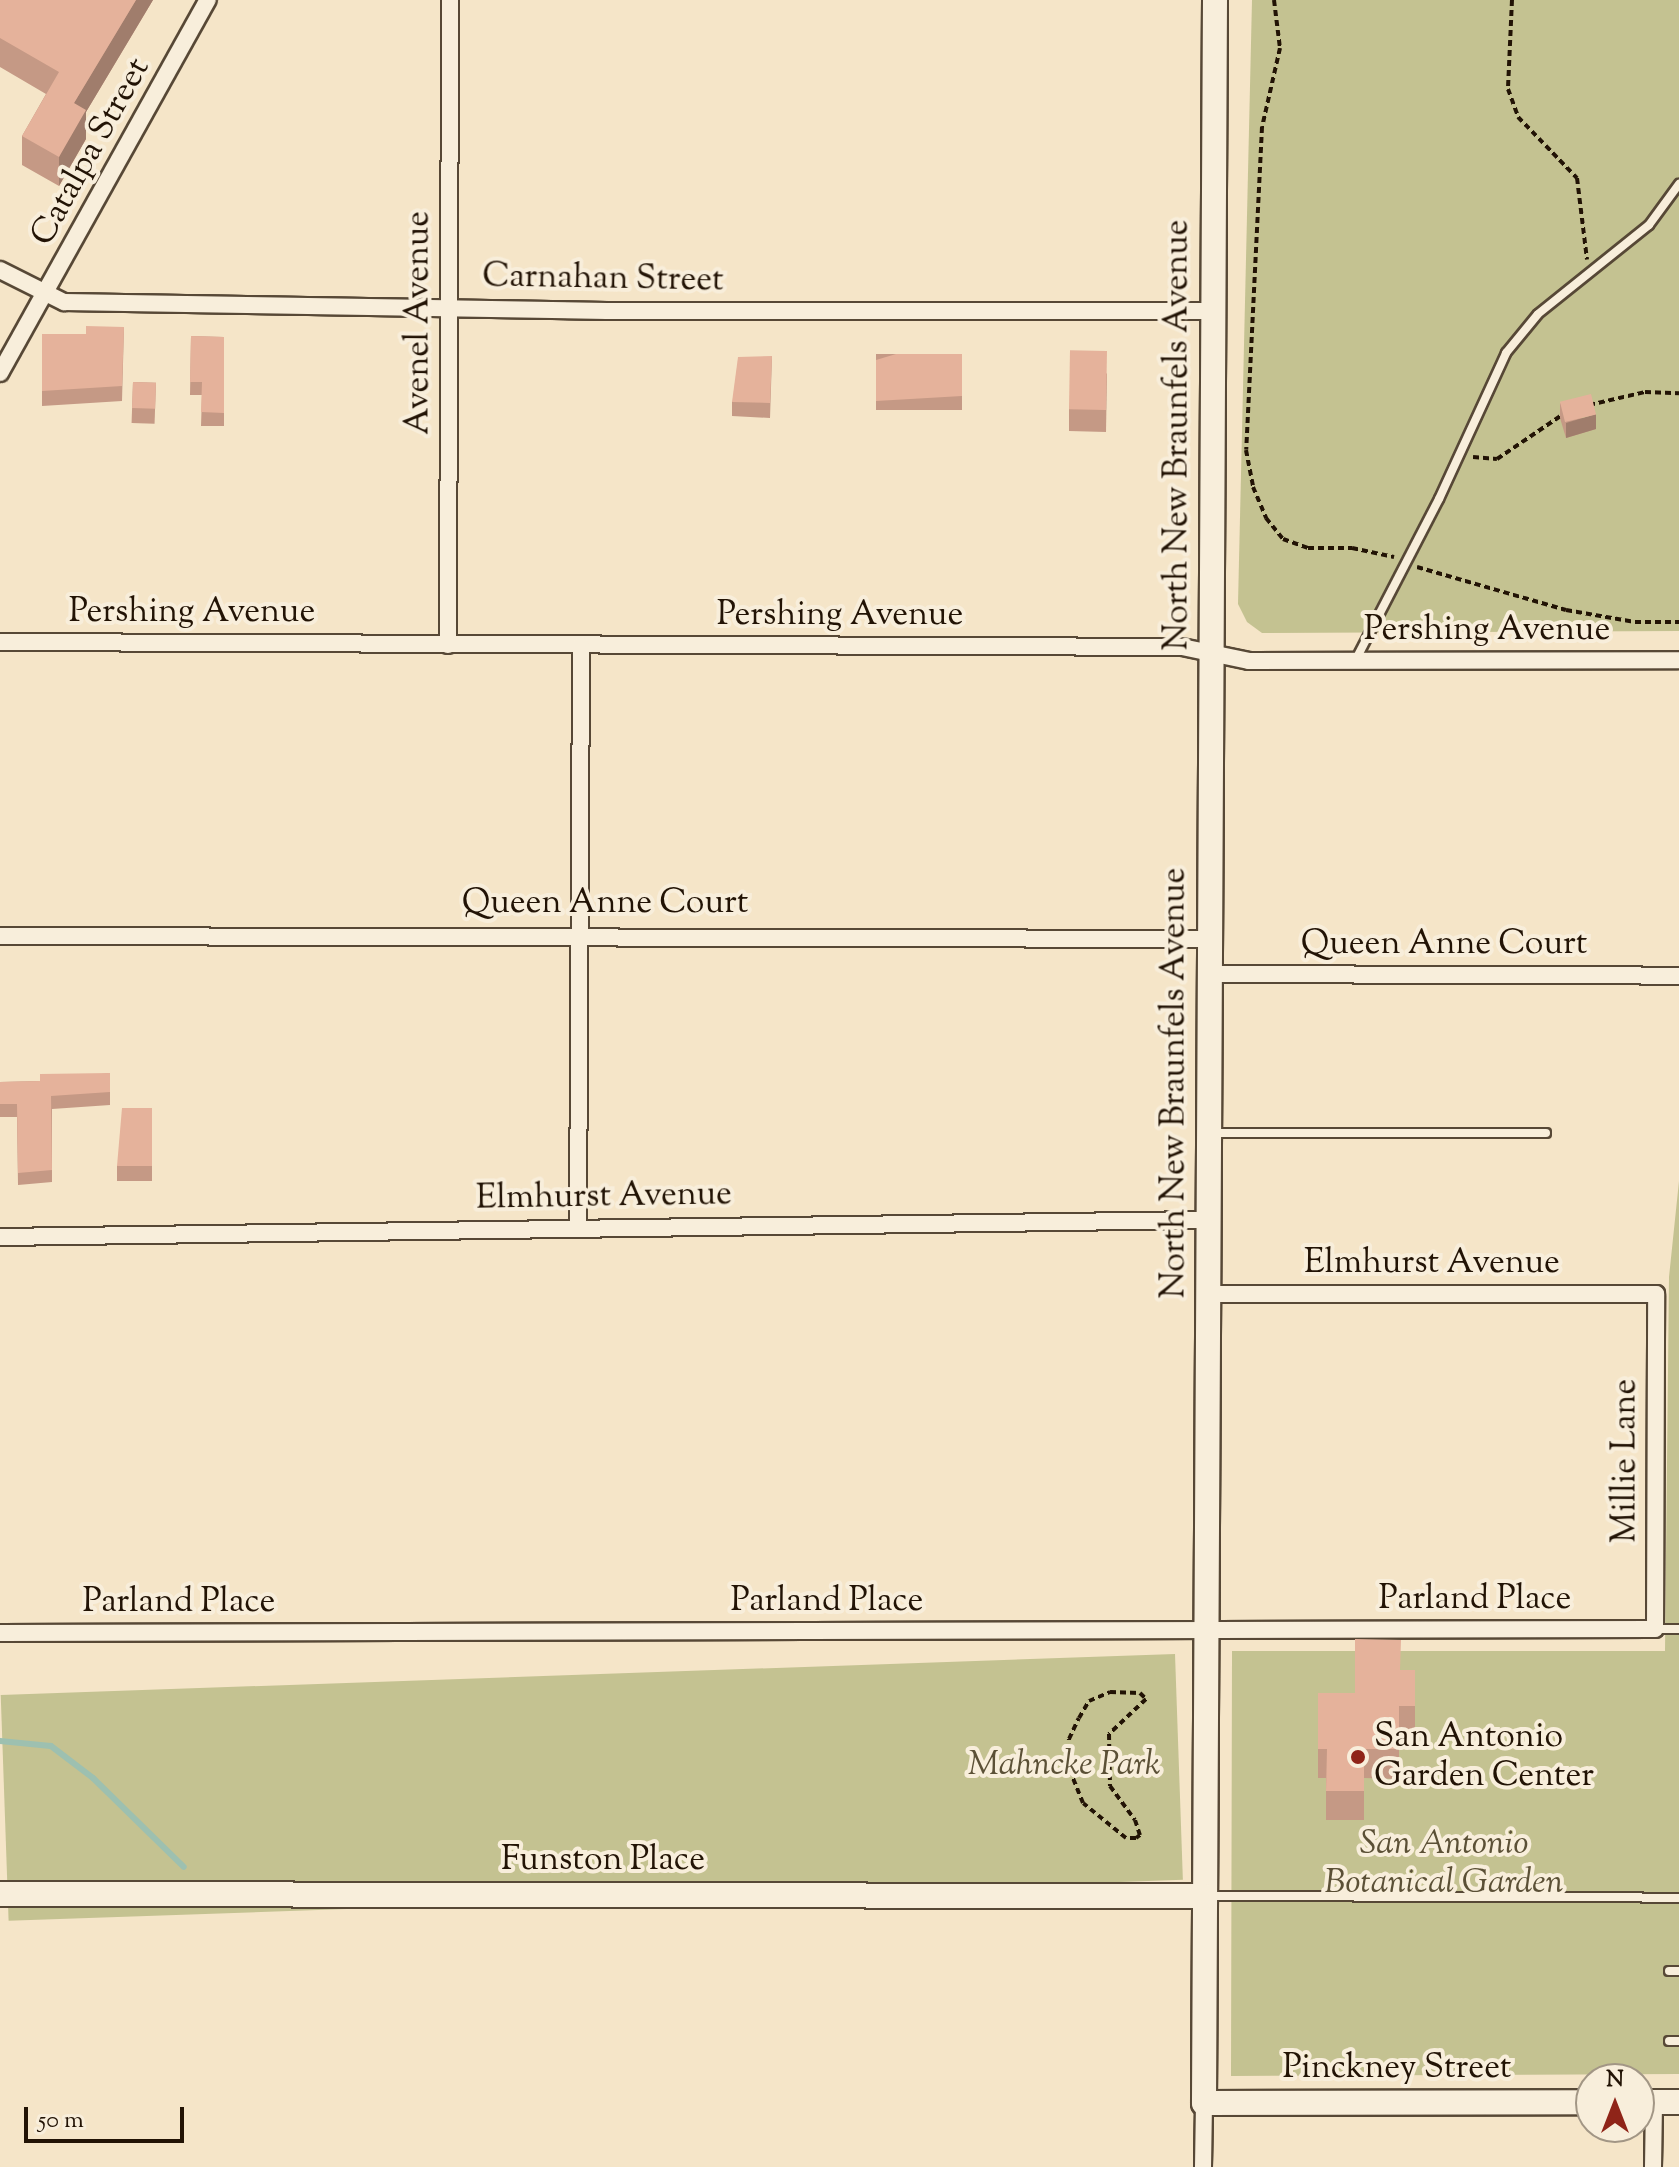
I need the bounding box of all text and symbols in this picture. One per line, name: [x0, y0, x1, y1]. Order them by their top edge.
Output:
street label: Catalpa Street: [23, 51, 159, 253]
street label: Avenel Avenue: [399, 211, 439, 435]
street label: North New Braunfels Avenue: [1158, 220, 1198, 650]
street label: Carnahan Street: [482, 256, 724, 302]
street label: Pershing Avenue: [69, 593, 315, 633]
street label: Pershing Avenue: [717, 596, 963, 636]
street label: Pershing Avenue: [1364, 611, 1610, 651]
street label: North New Braunfels Avenue: [1155, 868, 1195, 1298]
street label: Queen Anne Court: [462, 884, 748, 924]
street label: Queen Anne Court: [1301, 925, 1587, 965]
street label: Elmhurst Avenue: [476, 1174, 732, 1220]
street label: Elmhurst Avenue: [1304, 1244, 1560, 1284]
street label: Millie Lane: [1606, 1379, 1646, 1543]
street label: Parland Place: [1379, 1580, 1571, 1620]
street label: Parland Place: [731, 1582, 923, 1622]
street label: Parland Place: [83, 1583, 275, 1623]
place label: San Antonio Garden Center: [1374, 1717, 1594, 1796]
park label: Mahncke Park: [968, 1746, 1160, 1786]
marker: San Antonio Garden Center: [1349, 1748, 1367, 1766]
park label: San Antonio Botanical Garden: [1325, 1824, 1563, 1904]
street label: Funston Place: [501, 1841, 705, 1881]
street label: Pinckney Street: [1283, 2049, 1511, 2089]
north arrow: [1575, 2063, 1655, 2143]
text: N: [1606, 2065, 1624, 2097]
scale bar: [28, 2091, 188, 2141]
text: 50 m: [38, 2104, 84, 2138]

